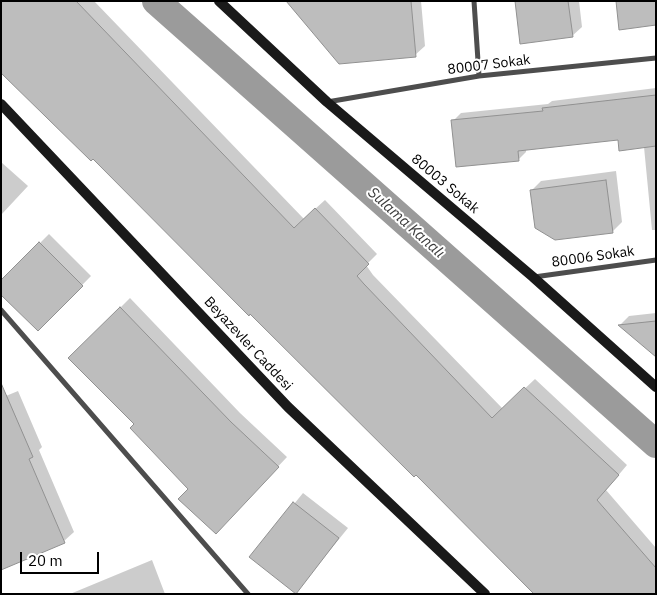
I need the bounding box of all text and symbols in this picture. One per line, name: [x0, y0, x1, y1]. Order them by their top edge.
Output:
street label: 80007 Sokak: [447, 52, 531, 78]
street label: 80003 Sokak: [408, 151, 482, 217]
water label: Sulama Kanalı: [364, 184, 448, 262]
street label: 80006 Sokak: [551, 243, 635, 271]
street label: Beyazevler Caddesi: [200, 294, 296, 394]
scale bar: [22, 542, 101, 574]
text: 20 m: [28, 551, 63, 570]

